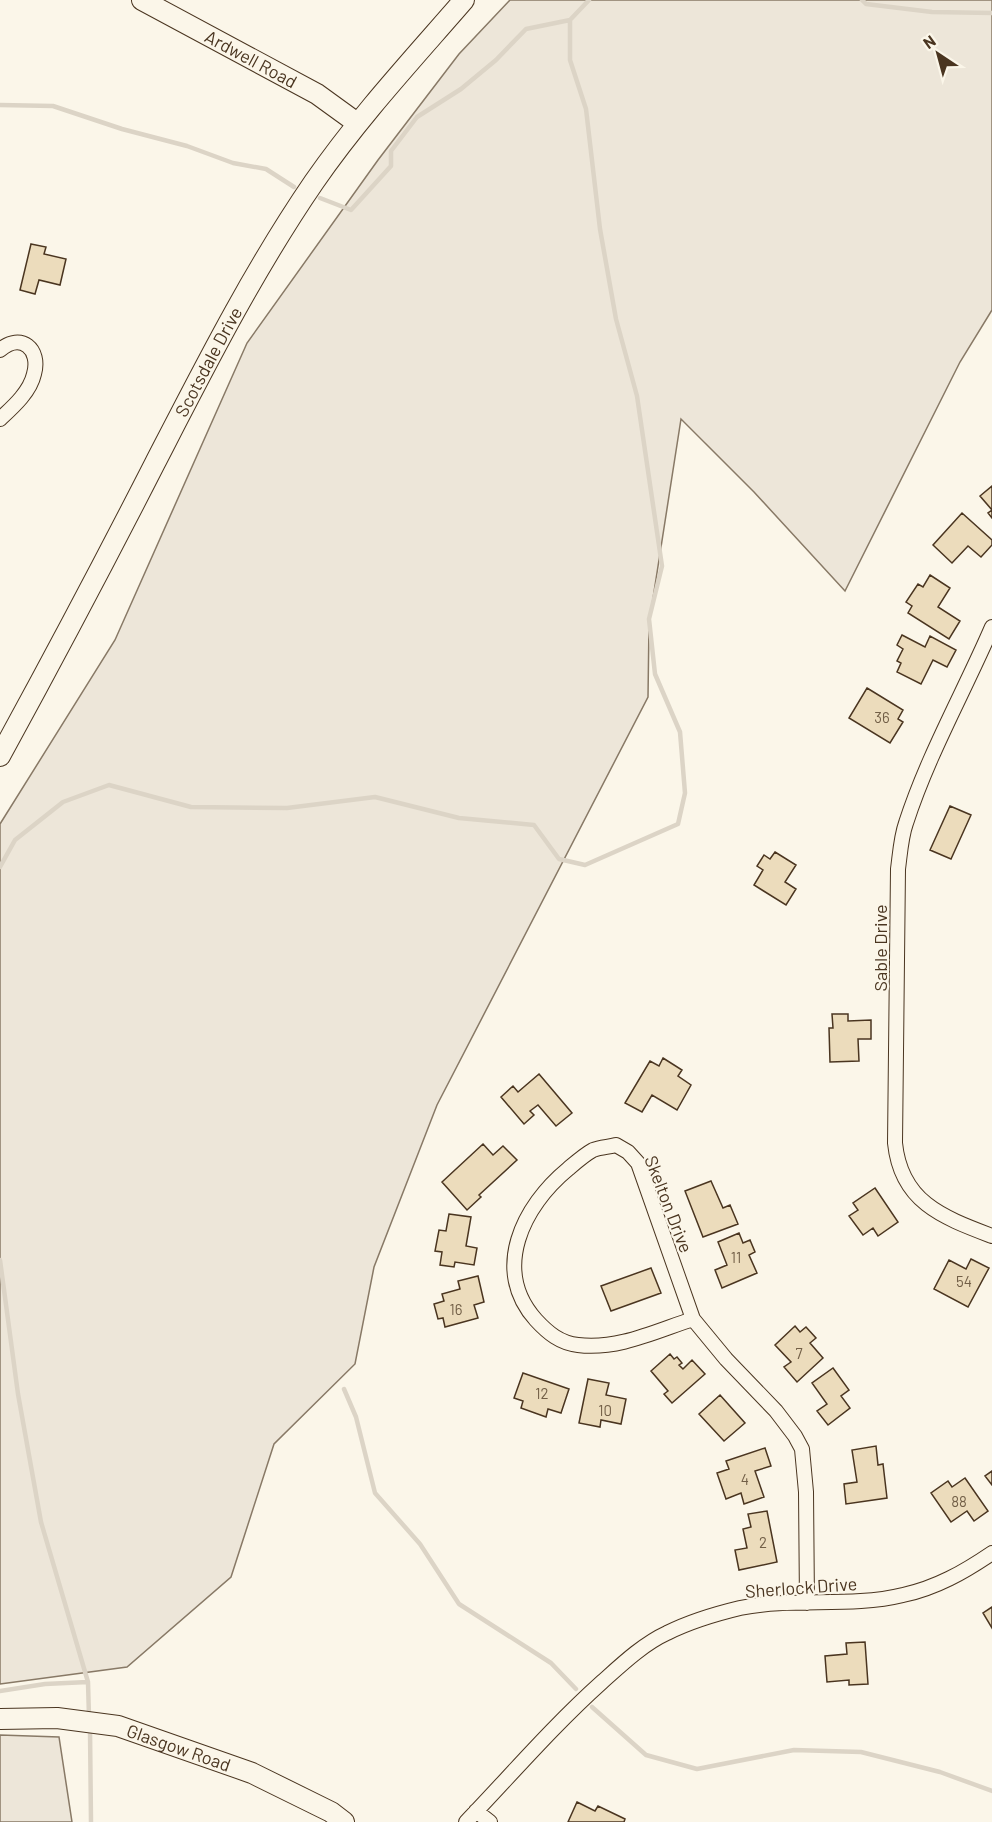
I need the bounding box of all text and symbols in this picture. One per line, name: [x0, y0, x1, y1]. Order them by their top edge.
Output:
north arrow: [908, 24, 968, 84]
street label: Ardwell Road: [201, 25, 301, 92]
text: N: [919, 31, 939, 52]
street label: Scotsdale Drive: [170, 303, 246, 420]
house number: 36: [874, 708, 890, 726]
street label: Sable Drive: [869, 905, 891, 991]
street label: Skelton Drive: [640, 1152, 698, 1256]
house number: 11: [731, 1248, 741, 1266]
house number: 54: [956, 1272, 972, 1290]
house number: 16: [450, 1300, 462, 1318]
house number: 7: [795, 1344, 803, 1362]
house number: 12: [535, 1384, 549, 1402]
house number: 10: [598, 1401, 612, 1419]
house number: 4: [741, 1470, 749, 1488]
house number: 88: [951, 1492, 967, 1510]
house number: 2: [759, 1533, 767, 1551]
street label: Sherlock Drive: [744, 1572, 858, 1602]
street label: Glasgow Road: [124, 1719, 234, 1776]

